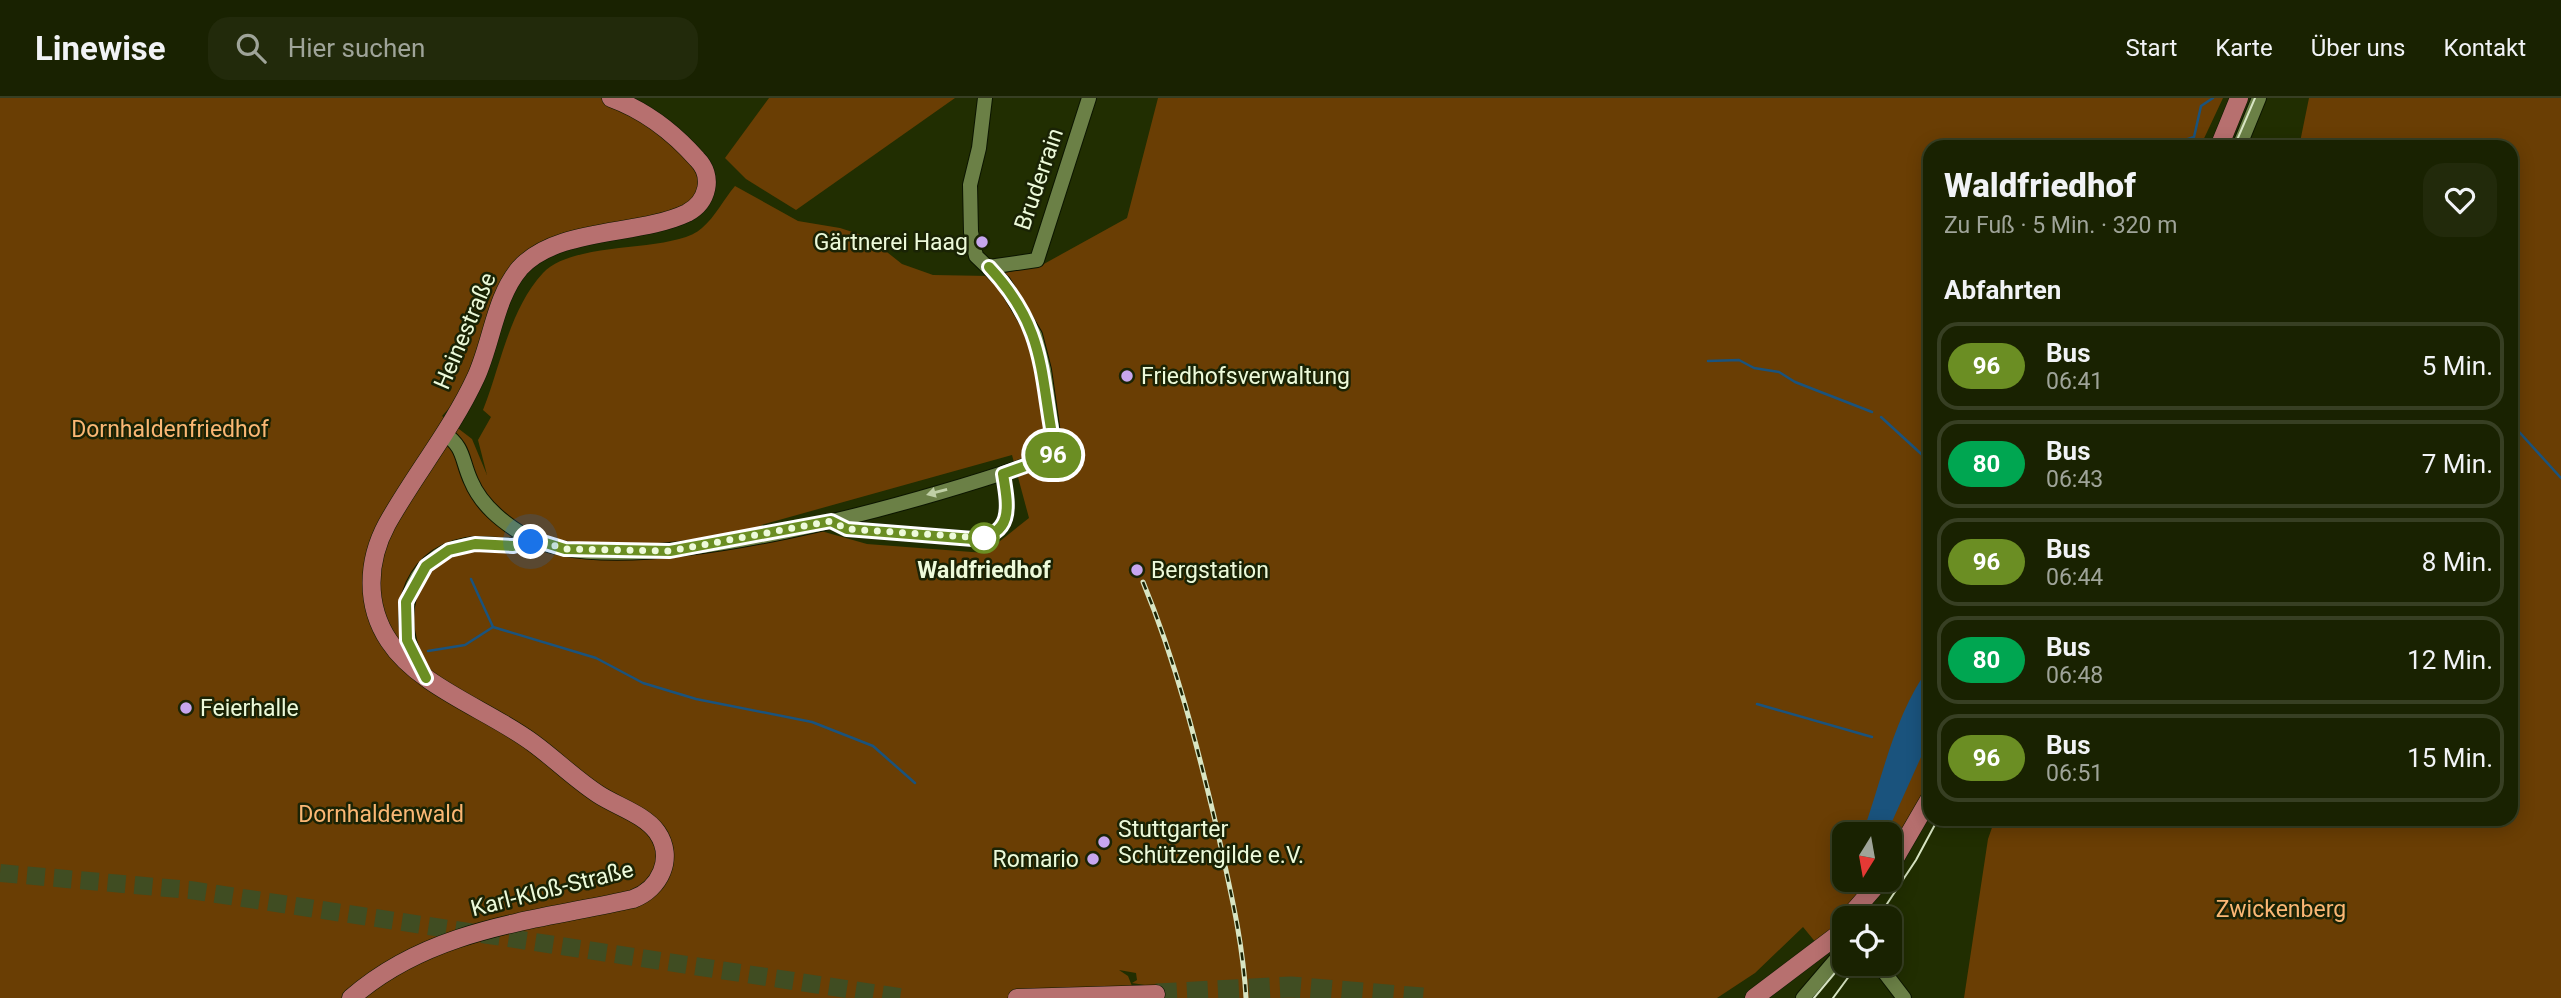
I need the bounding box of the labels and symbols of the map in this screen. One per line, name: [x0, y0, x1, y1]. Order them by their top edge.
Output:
street label: Bruderrain: [1009, 125, 1069, 233]
place label: Gärtnerei Haag: [814, 229, 968, 256]
marker: Gärtnerei Haag: [974, 234, 990, 250]
street label: Heinestraße: [428, 269, 502, 393]
place label: Friedhofsverwaltung: [1141, 363, 1350, 390]
marker: Friedhofsverwaltung: [1119, 368, 1135, 384]
park label: Dornhaldenfriedhof: [71, 416, 270, 443]
line badge: 96: [1021, 432, 1084, 478]
one-way arrow: [925, 487, 947, 498]
marker: Waldfriedhof: [969, 523, 999, 553]
your location: [513, 524, 548, 559]
place label: Waldfriedhof: [917, 557, 1051, 584]
place label: Bergstation: [1151, 557, 1269, 584]
marker: Bergstation: [1129, 562, 1145, 578]
place label: Feierhalle: [200, 695, 299, 722]
marker: Feierhalle: [178, 700, 194, 716]
park label: Dornhaldenwald: [298, 801, 464, 828]
place label: Stuttgarter Schützengilde e.V.: [1118, 816, 1304, 869]
north arrow: [1832, 822, 1902, 892]
marker: Stuttgarter Schützengilde e.V.: [1096, 834, 1112, 850]
place label: Romario: [993, 846, 1079, 873]
marker: Romario: [1085, 851, 1101, 867]
street label: Karl-Kloß-Straße: [468, 856, 636, 922]
park label: Zwickenberg: [2216, 896, 2346, 923]

